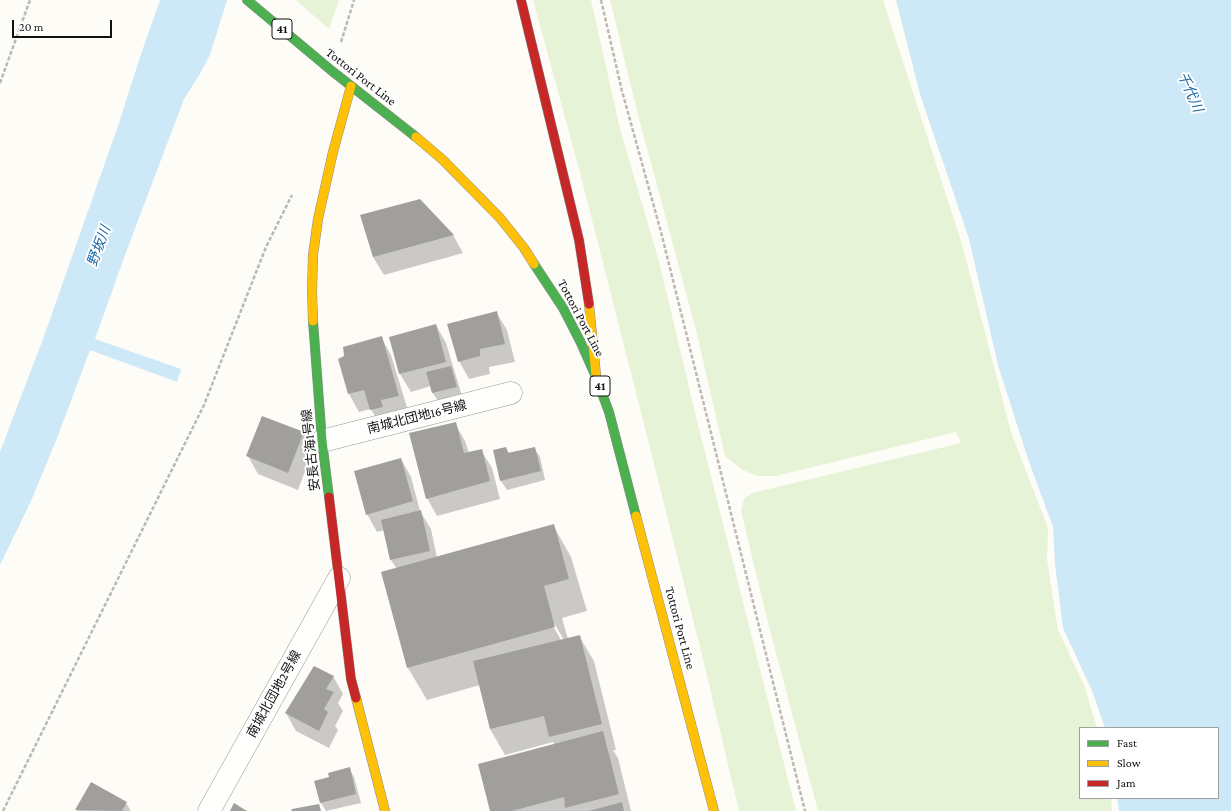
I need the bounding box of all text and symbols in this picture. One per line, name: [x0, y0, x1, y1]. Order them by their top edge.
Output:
scale bar: [14, 12, 114, 38]
road number: 41: [272, 19, 292, 39]
text: 20 m: [19, 20, 43, 34]
street label: Tottori Port Line: [323, 45, 399, 109]
water label: 千代川: [1174, 69, 1206, 115]
water label: 野坂川: [84, 223, 114, 269]
street label: Tottori Port Line: [554, 277, 608, 359]
road number: 41: [590, 376, 610, 396]
street label: 南城北団地16号線: [366, 397, 468, 437]
street label: 安長古海1号線: [299, 408, 323, 492]
street label: Tottori Port Line: [661, 585, 699, 671]
street label: 南城北団地2号線: [244, 648, 304, 740]
legend: [1079, 727, 1219, 799]
text: Fast: [1117, 736, 1137, 750]
text: Slow: [1117, 756, 1141, 770]
text: Jam: [1117, 776, 1136, 790]

